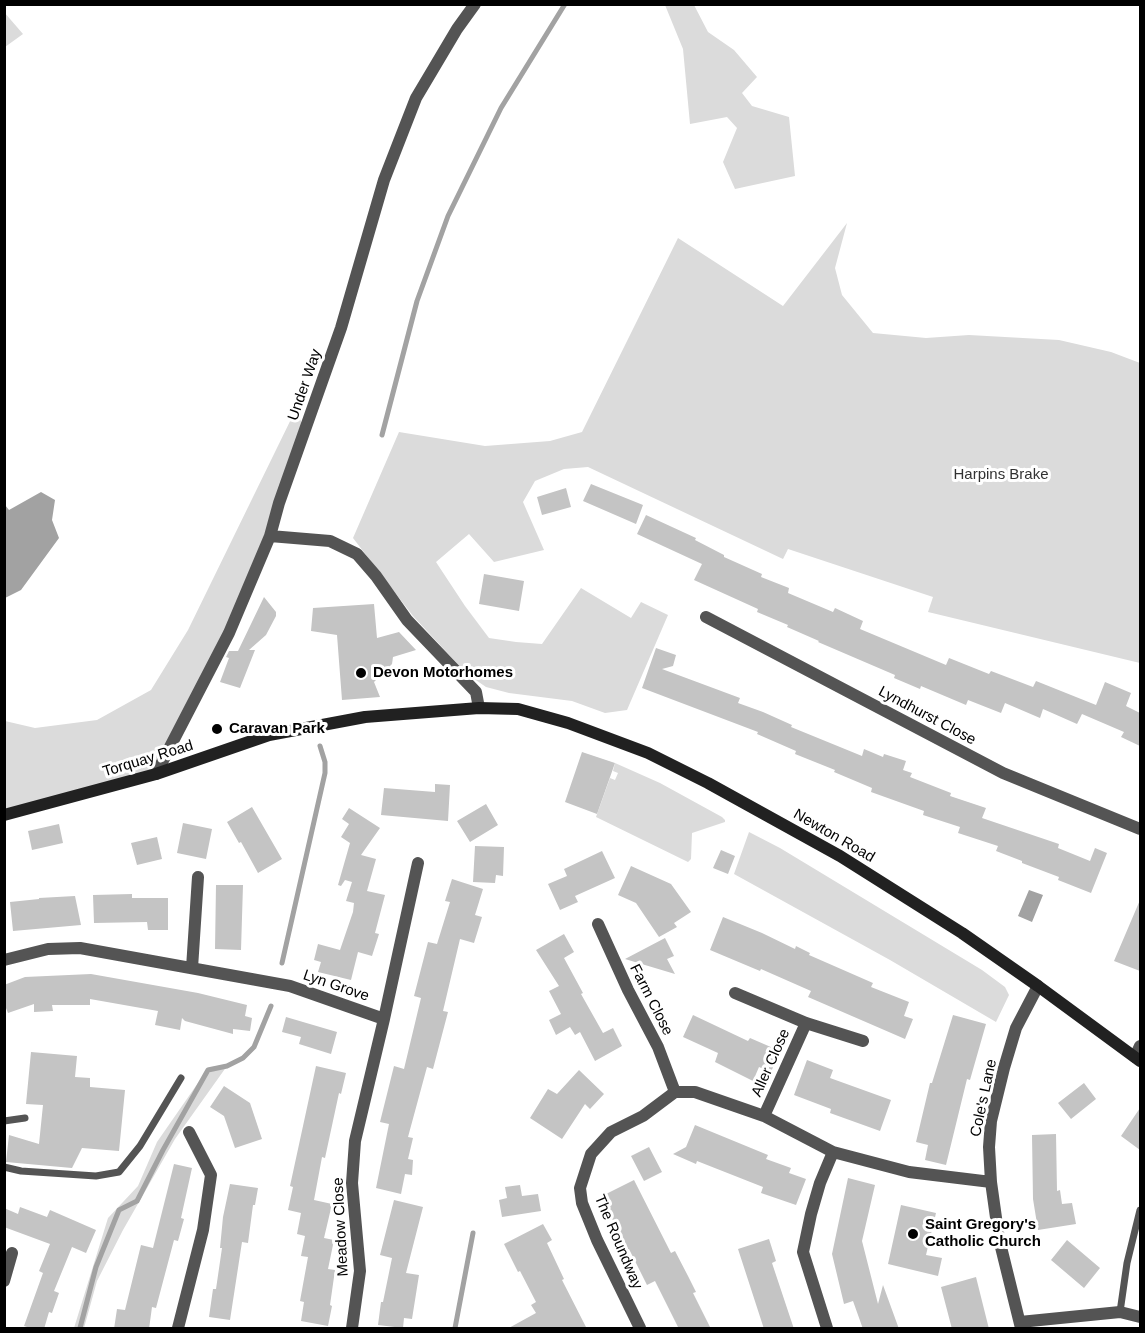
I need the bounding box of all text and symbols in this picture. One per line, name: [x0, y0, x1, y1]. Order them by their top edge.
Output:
street label: Under Way: [284, 347, 326, 423]
park label: Harpins Brake: [953, 466, 1049, 484]
place label: Devon Motorhomes: [373, 664, 513, 682]
marker: Devon Motorhomes: [354, 666, 368, 680]
street label: Lyndhurst Close: [875, 683, 979, 749]
place label: Caravan Park: [229, 720, 325, 738]
marker: Caravan Park: [210, 722, 224, 736]
street label: Torquay Road: [101, 737, 195, 781]
street label: Newton Road: [790, 805, 878, 867]
street label: Farm Close: [625, 961, 677, 1039]
street label: Lyn Grove: [301, 966, 371, 1006]
street label: Aller Close: [748, 1026, 794, 1100]
street label: Cole's Lane: [967, 1058, 1001, 1138]
street label: Meadow Close: [329, 1177, 353, 1277]
street label: The Roundway: [590, 1192, 646, 1292]
place label: Saint Gregory's Catholic Church: [925, 1216, 1041, 1251]
marker: Saint Gregory's Catholic Church: [906, 1227, 920, 1241]

